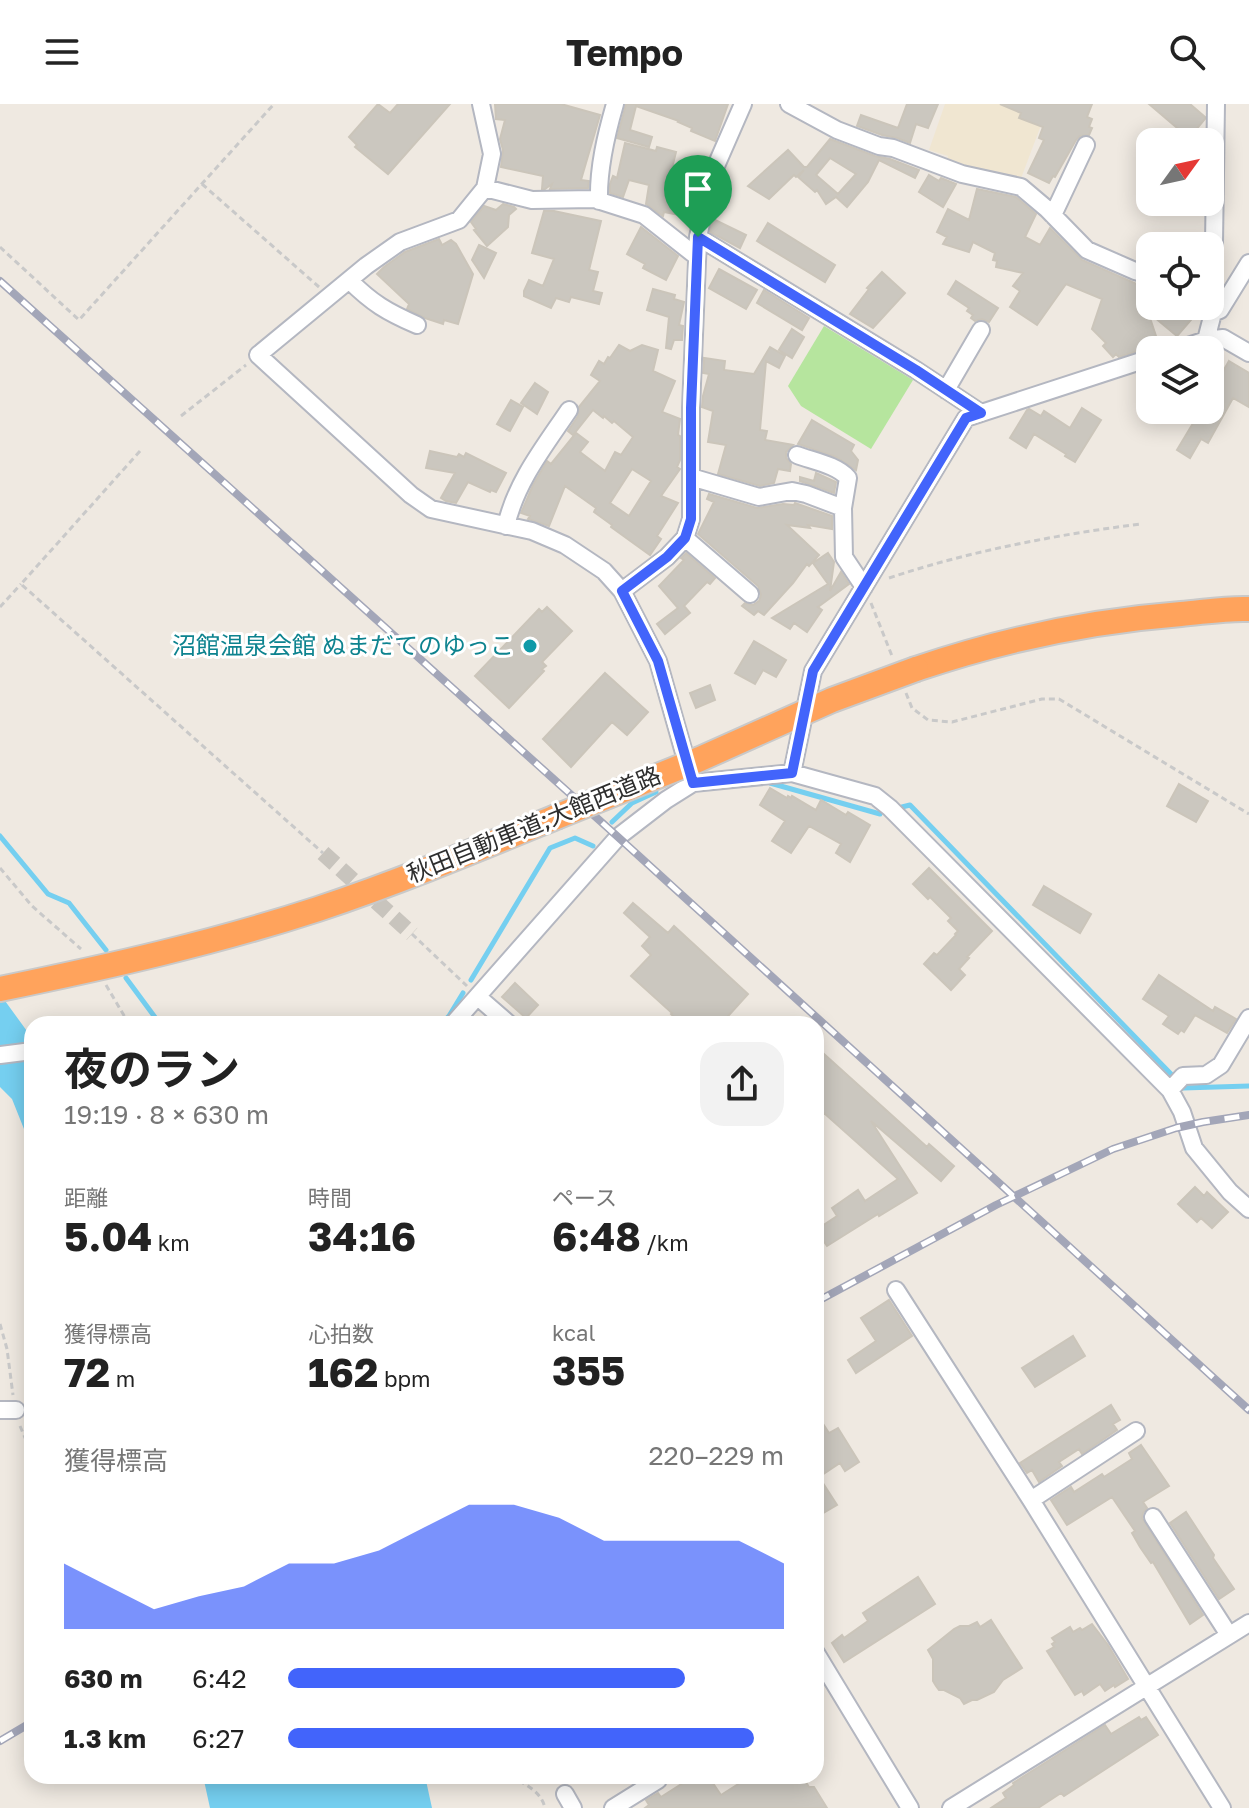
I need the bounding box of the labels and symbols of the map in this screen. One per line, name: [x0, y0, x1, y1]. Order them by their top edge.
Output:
north arrow: [1136, 128, 1224, 216]
pin: [664, 155, 732, 237]
place label: 沼館温泉会館 ぬまだてのゆっこ: [172, 630, 514, 659]
marker: 沼館温泉会館 ぬまだてのゆっこ: [521, 637, 539, 655]
street label: 秋田自動車道;大館西道路: [402, 759, 665, 888]

